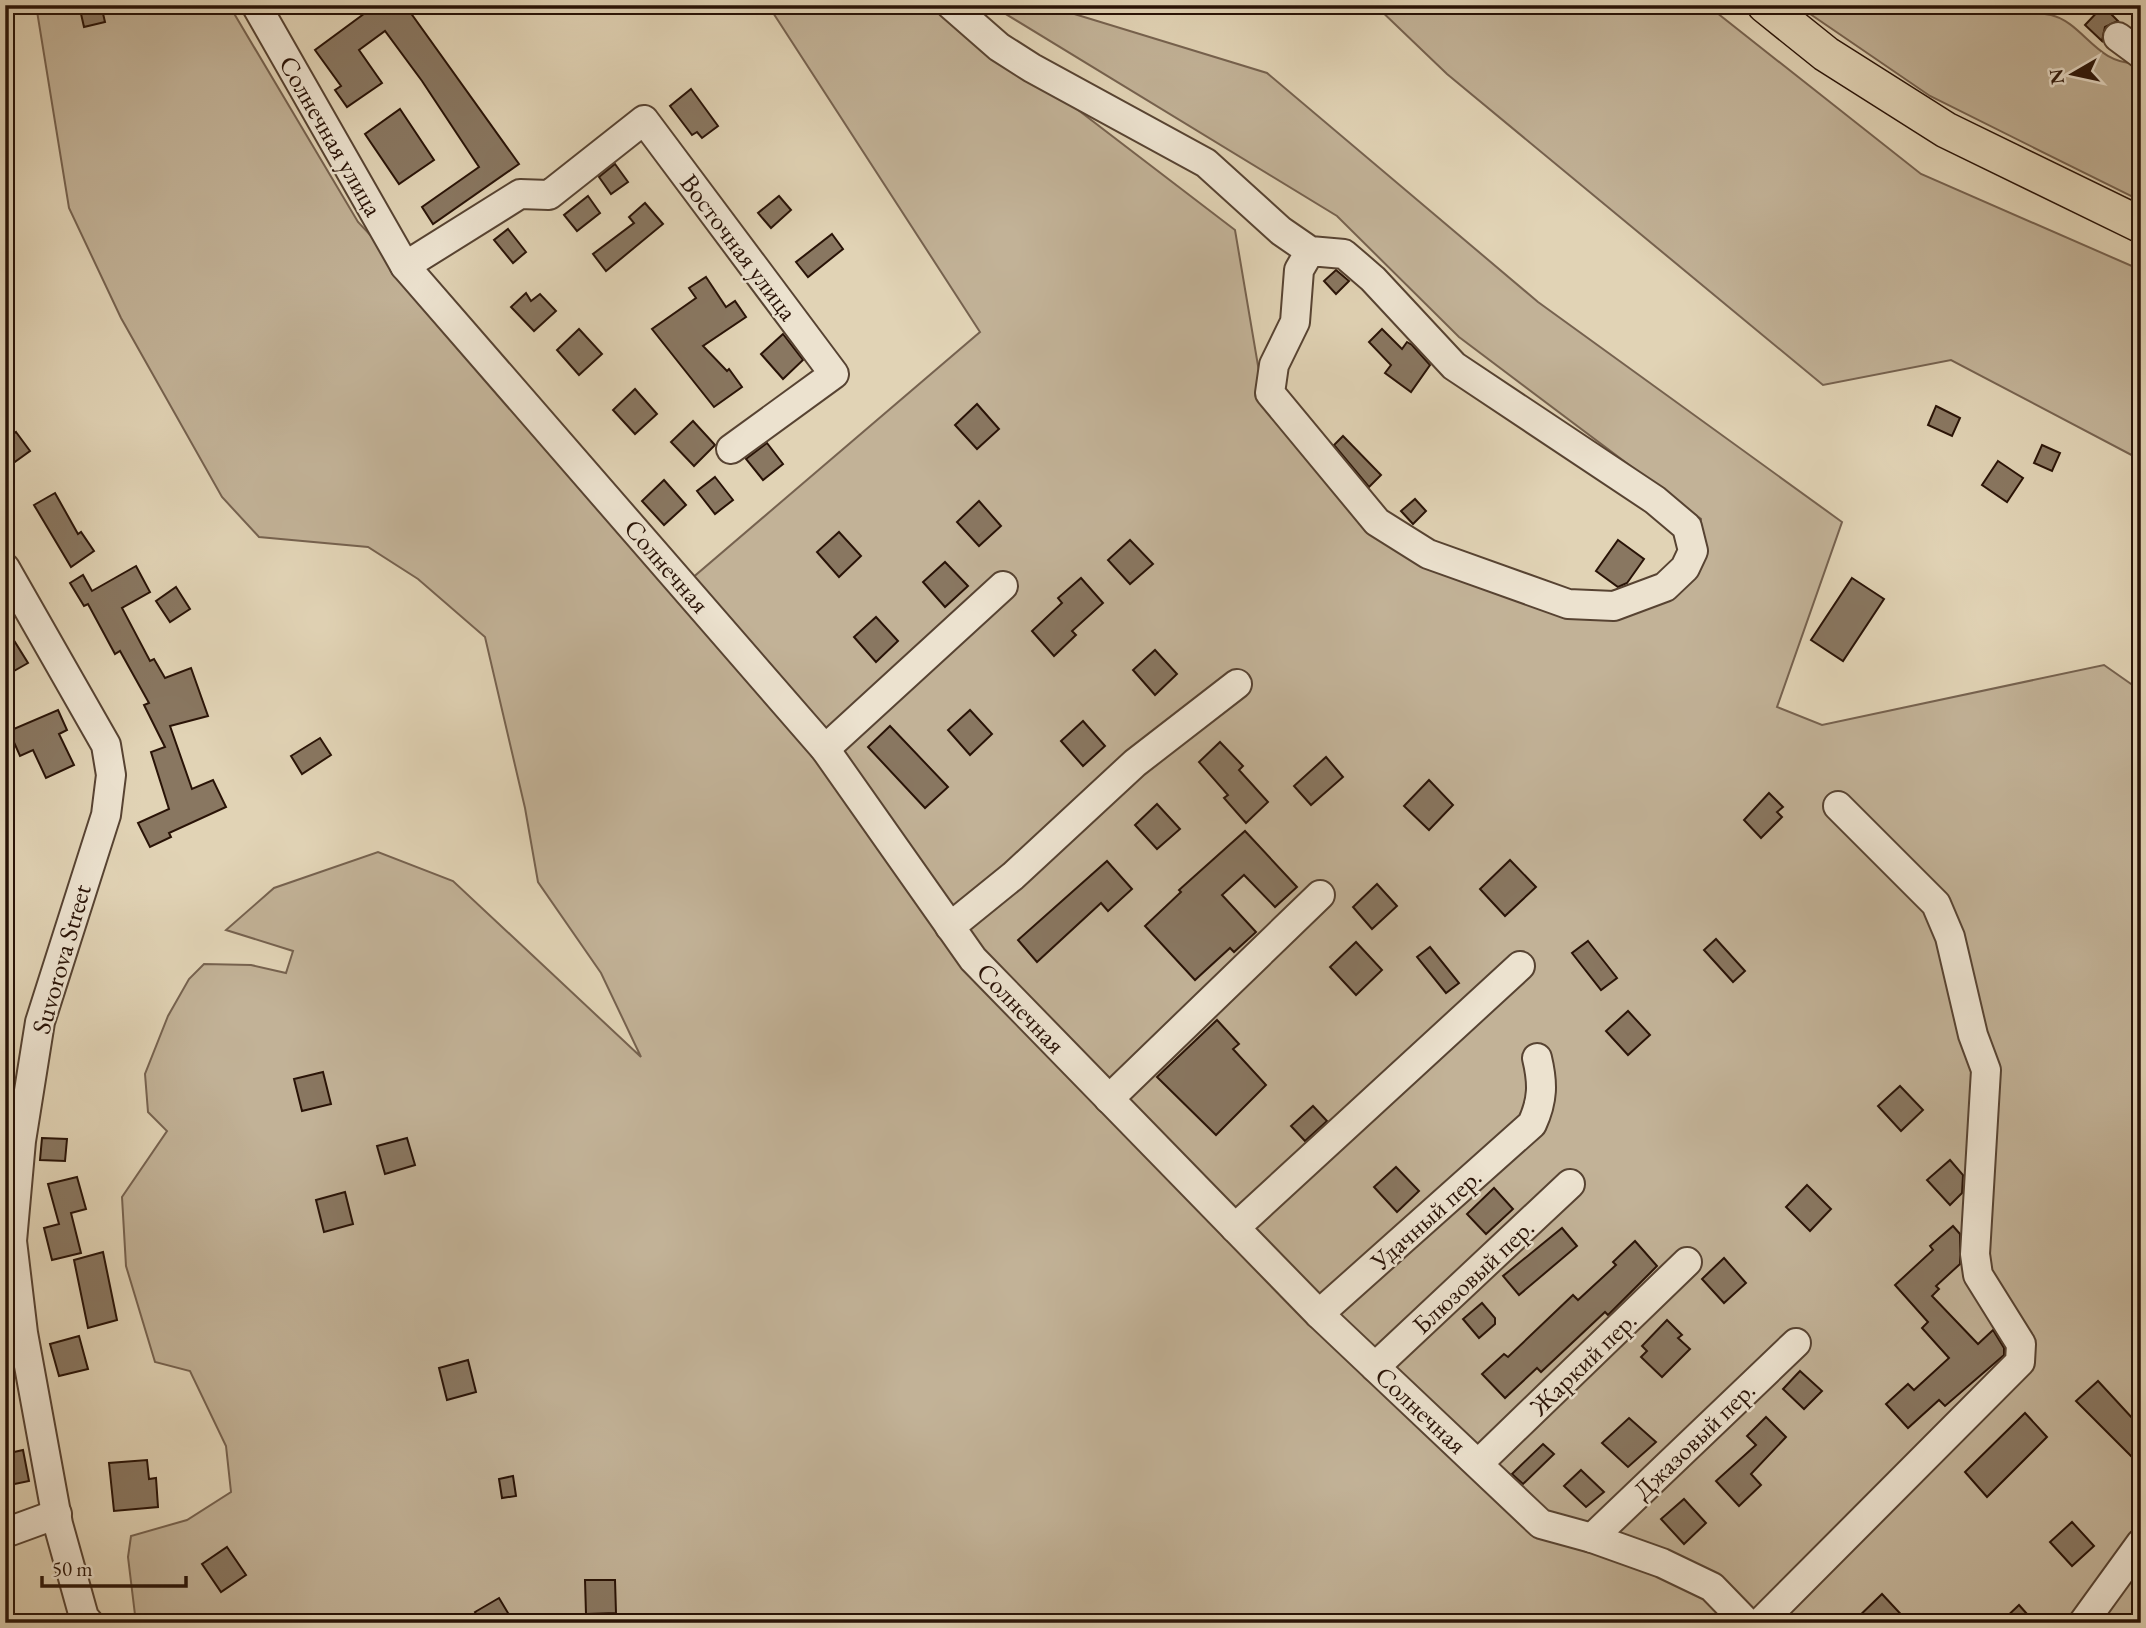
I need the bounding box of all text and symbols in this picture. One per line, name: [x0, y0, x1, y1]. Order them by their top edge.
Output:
north arrow: [2038, 38, 2108, 108]
street label: Солнечная улица: [271, 50, 391, 223]
text: N: [2043, 66, 2070, 86]
street label: Восточная улица: [673, 167, 806, 328]
street label: Солнечная: [617, 512, 717, 620]
street label: Suvorova Street: [23, 880, 99, 1038]
street label: Солнечная: [969, 955, 1073, 1061]
street label: Удачный пер.: [1363, 1160, 1489, 1278]
street label: Блюзовый пер.: [1405, 1211, 1541, 1341]
street label: Жаркий пер.: [1521, 1303, 1644, 1423]
street label: Солнечная: [1368, 1359, 1474, 1461]
street label: Джазовый пер.: [1626, 1373, 1762, 1507]
scale bar: [42, 1544, 186, 1588]
text: 50 m: [52, 1555, 93, 1582]

